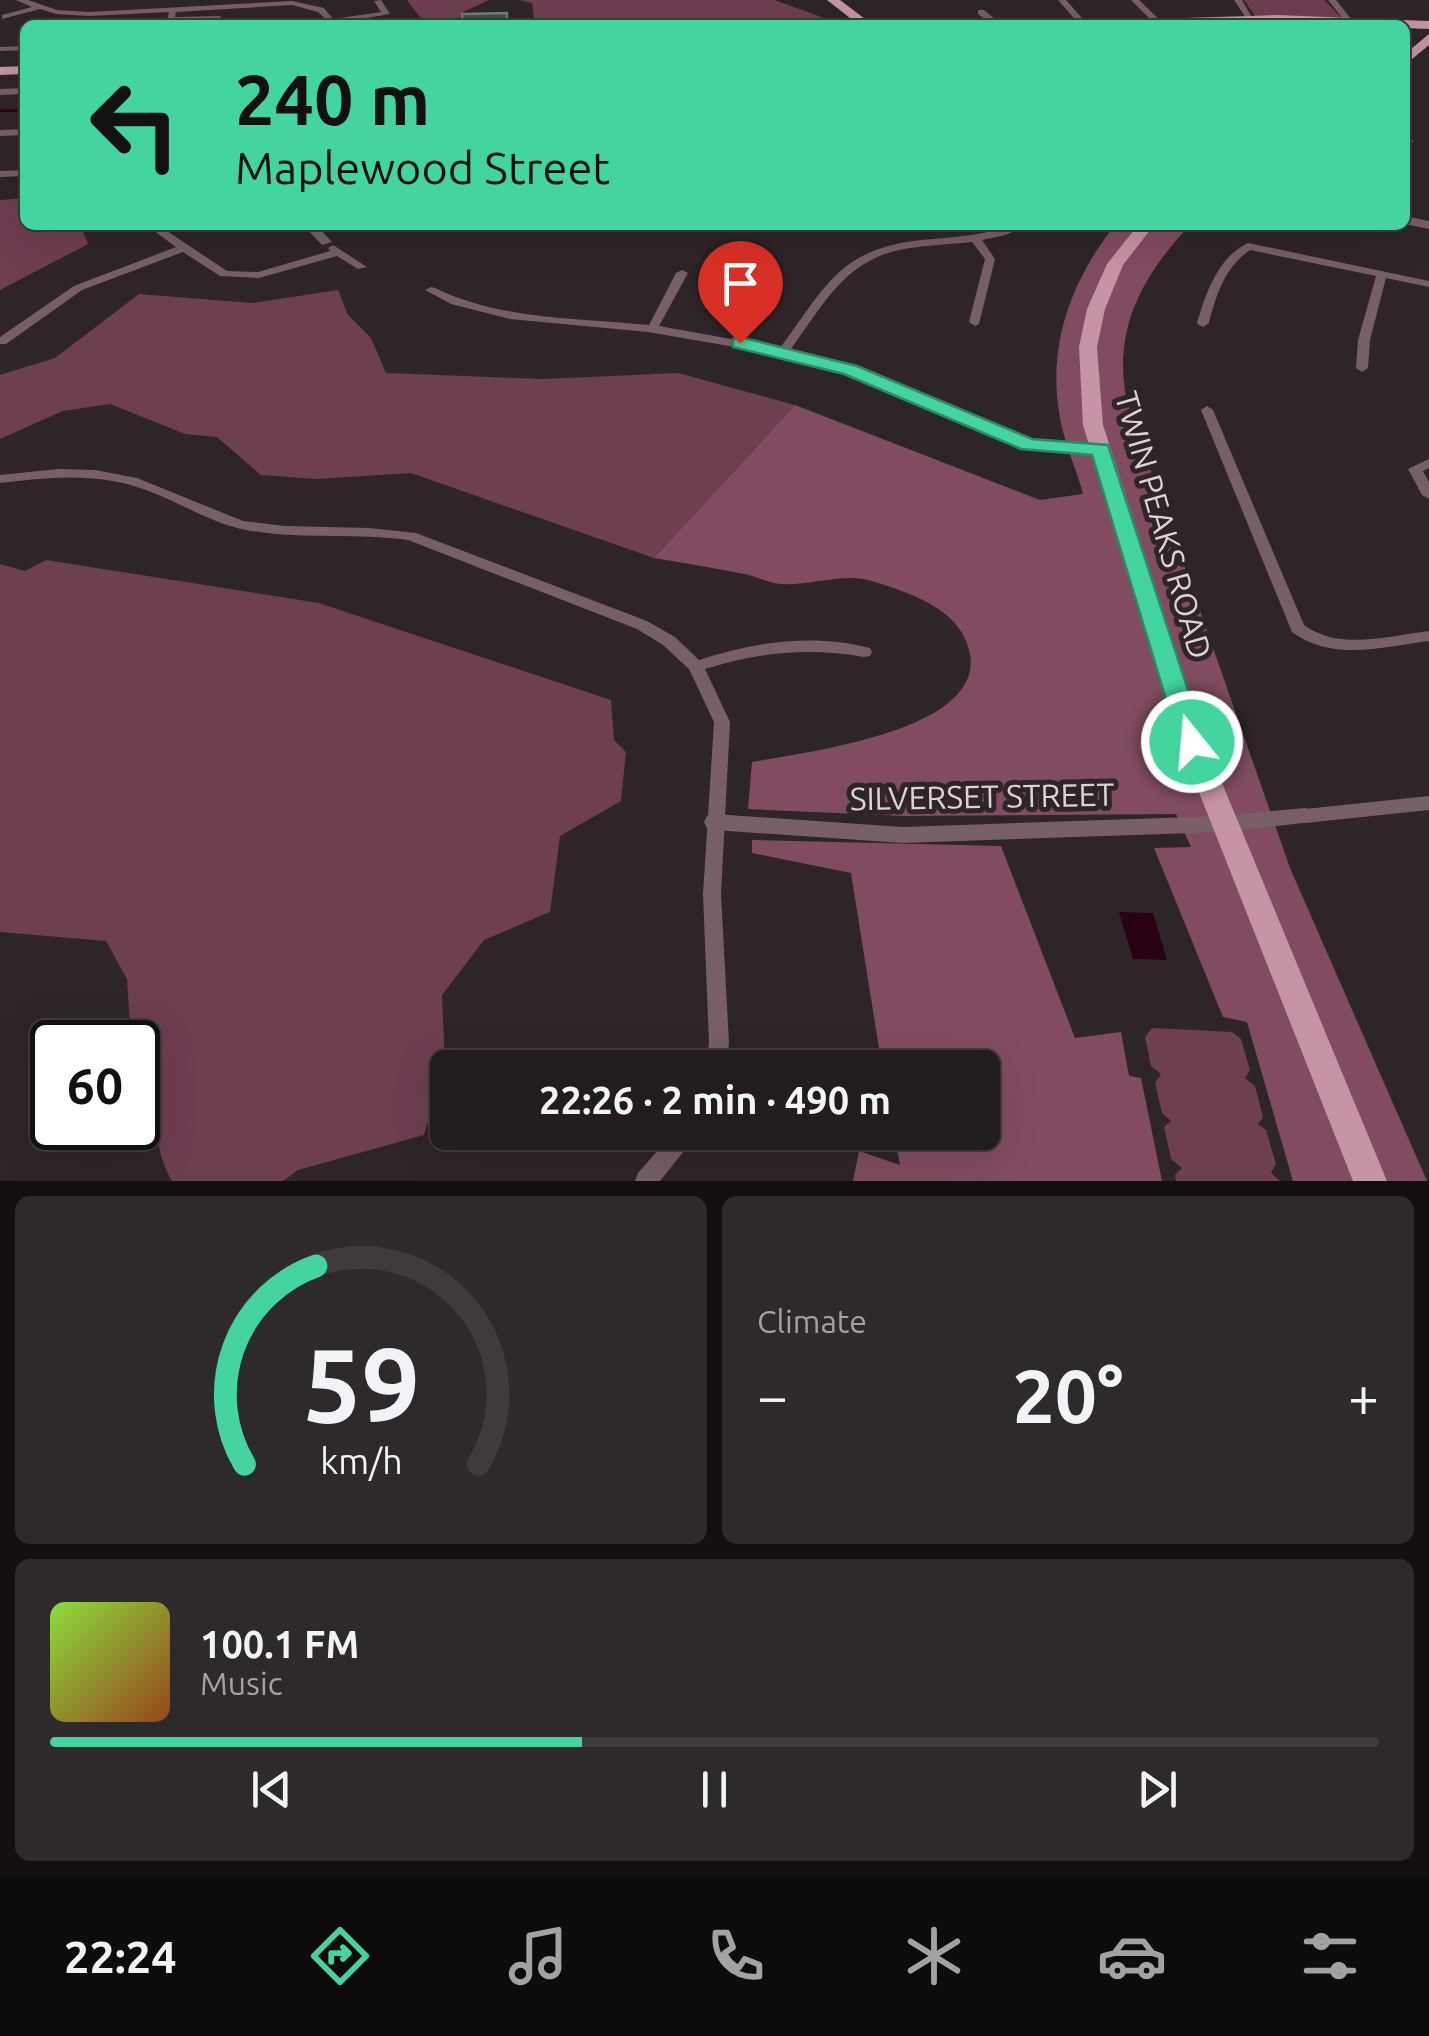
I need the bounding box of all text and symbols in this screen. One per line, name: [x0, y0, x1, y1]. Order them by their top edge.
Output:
icon: left: [70, 60, 200, 190]
text: 240 m: [235, 60, 430, 138]
text: Maplewood Street: [235, 142, 610, 193]
pin: [698, 241, 783, 344]
icon: arrive: [713, 256, 768, 311]
street label: TWIN PEAKS ROAD: [1109, 387, 1219, 663]
position arrow: [1140, 690, 1244, 794]
street label: SILVERSET STREET: [849, 776, 1115, 816]
speed limit sign: 60: [30, 1020, 160, 1150]
text: 22:26 · 2 min · 490 m: [539, 1079, 891, 1121]
text: Climate: [757, 1303, 867, 1339]
text: 59: [302, 1325, 420, 1442]
text: 20°: [1012, 1353, 1124, 1437]
text: −: [757, 1365, 788, 1426]
text: +: [1348, 1365, 1379, 1426]
text: km/h: [320, 1441, 402, 1481]
text: 100.1 FM: [200, 1623, 359, 1665]
text: Music: [200, 1665, 283, 1701]
icon: previous: [244, 1762, 299, 1817]
icon: pause: [687, 1762, 742, 1817]
icon: next: [1130, 1762, 1185, 1817]
icon: directions: [305, 1921, 375, 1991]
icon: music: [503, 1921, 573, 1991]
icon: phone: [701, 1921, 771, 1991]
icon: climate: [899, 1921, 969, 1991]
icon: car: [1097, 1921, 1167, 1991]
icon: filters: [1295, 1921, 1365, 1991]
text: 22:24: [64, 1931, 177, 1982]

